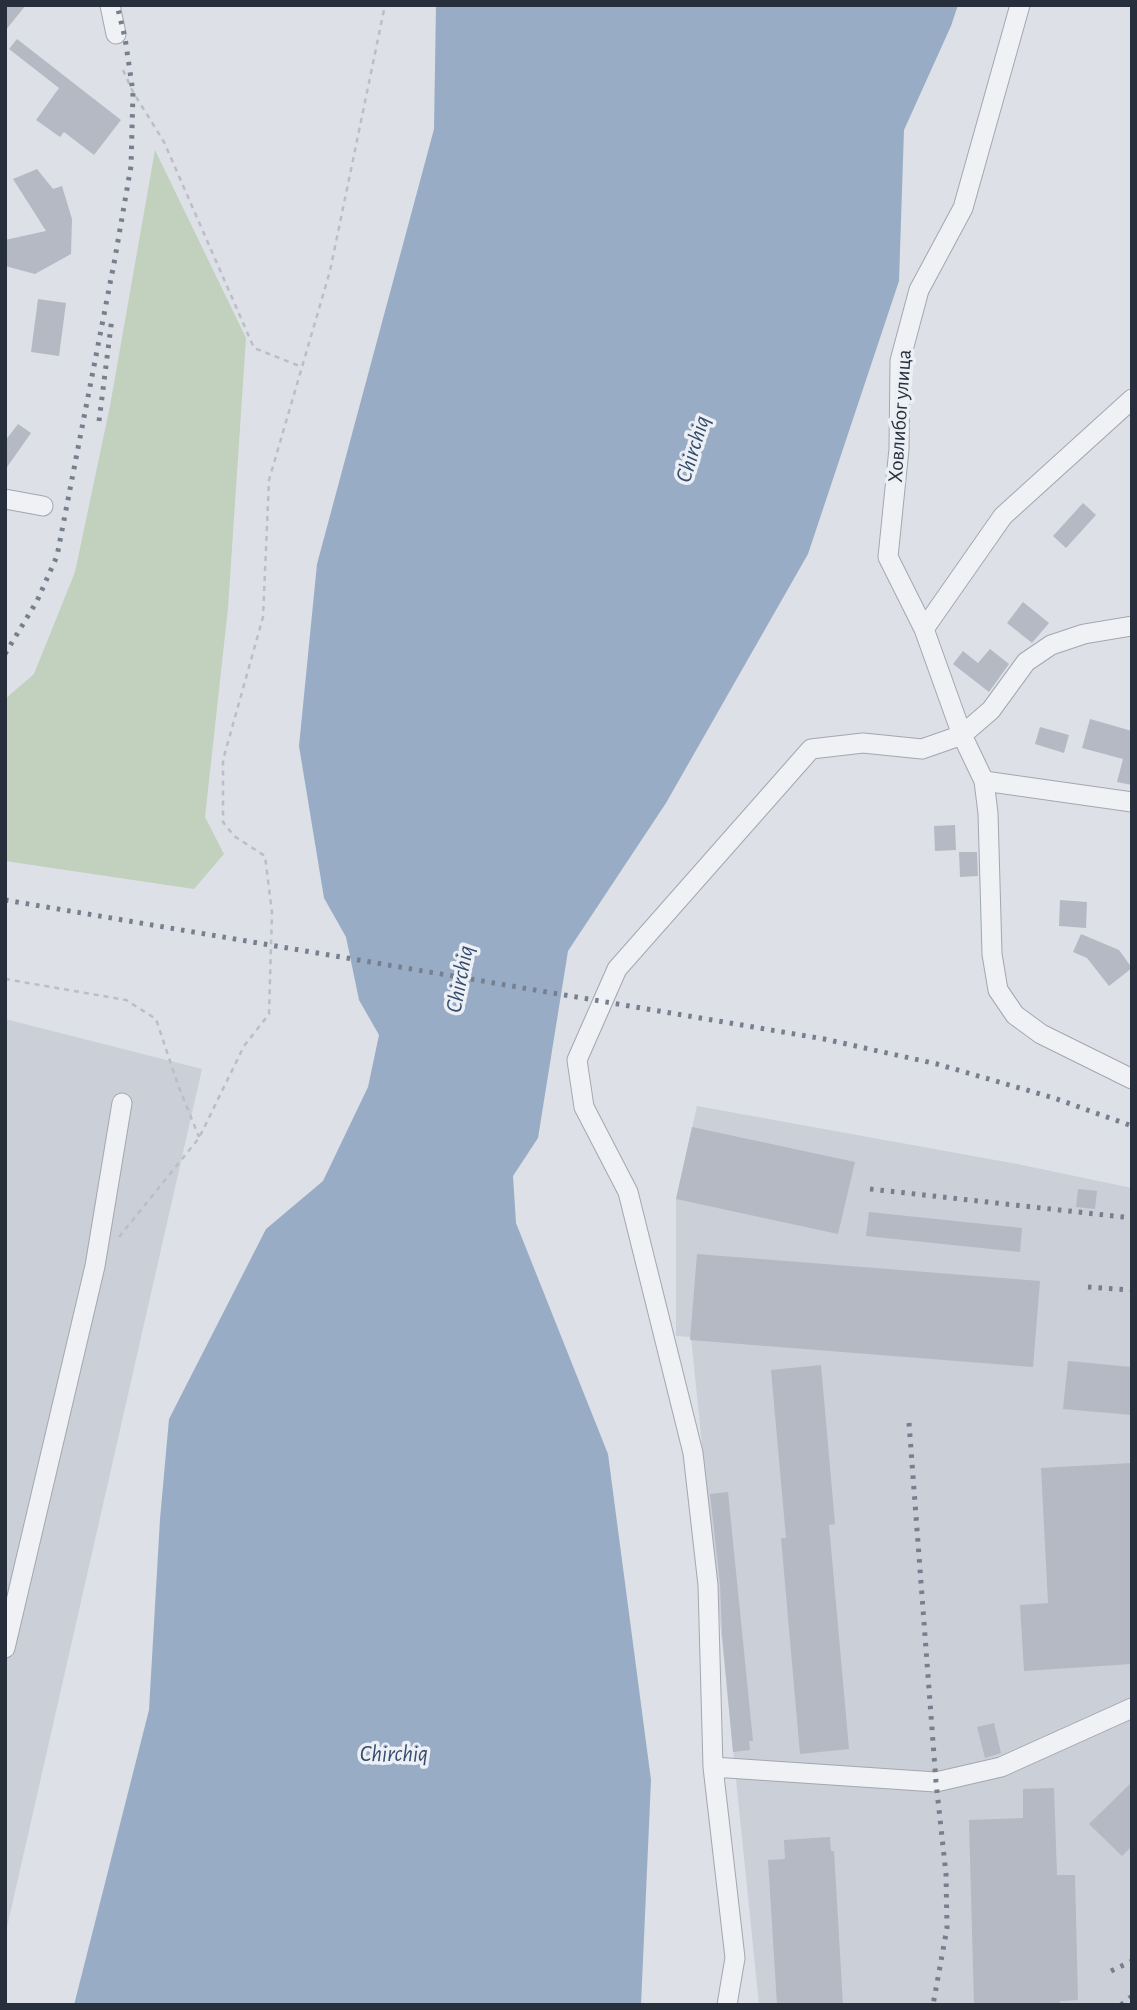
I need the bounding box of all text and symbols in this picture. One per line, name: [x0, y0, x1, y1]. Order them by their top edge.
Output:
street label: Ховлибог улица: [883, 349, 917, 483]
water label: Chirchiq: [670, 412, 716, 486]
water label: Chirchiq: [440, 943, 480, 1015]
water label: Chirchiq: [360, 1740, 428, 1768]

